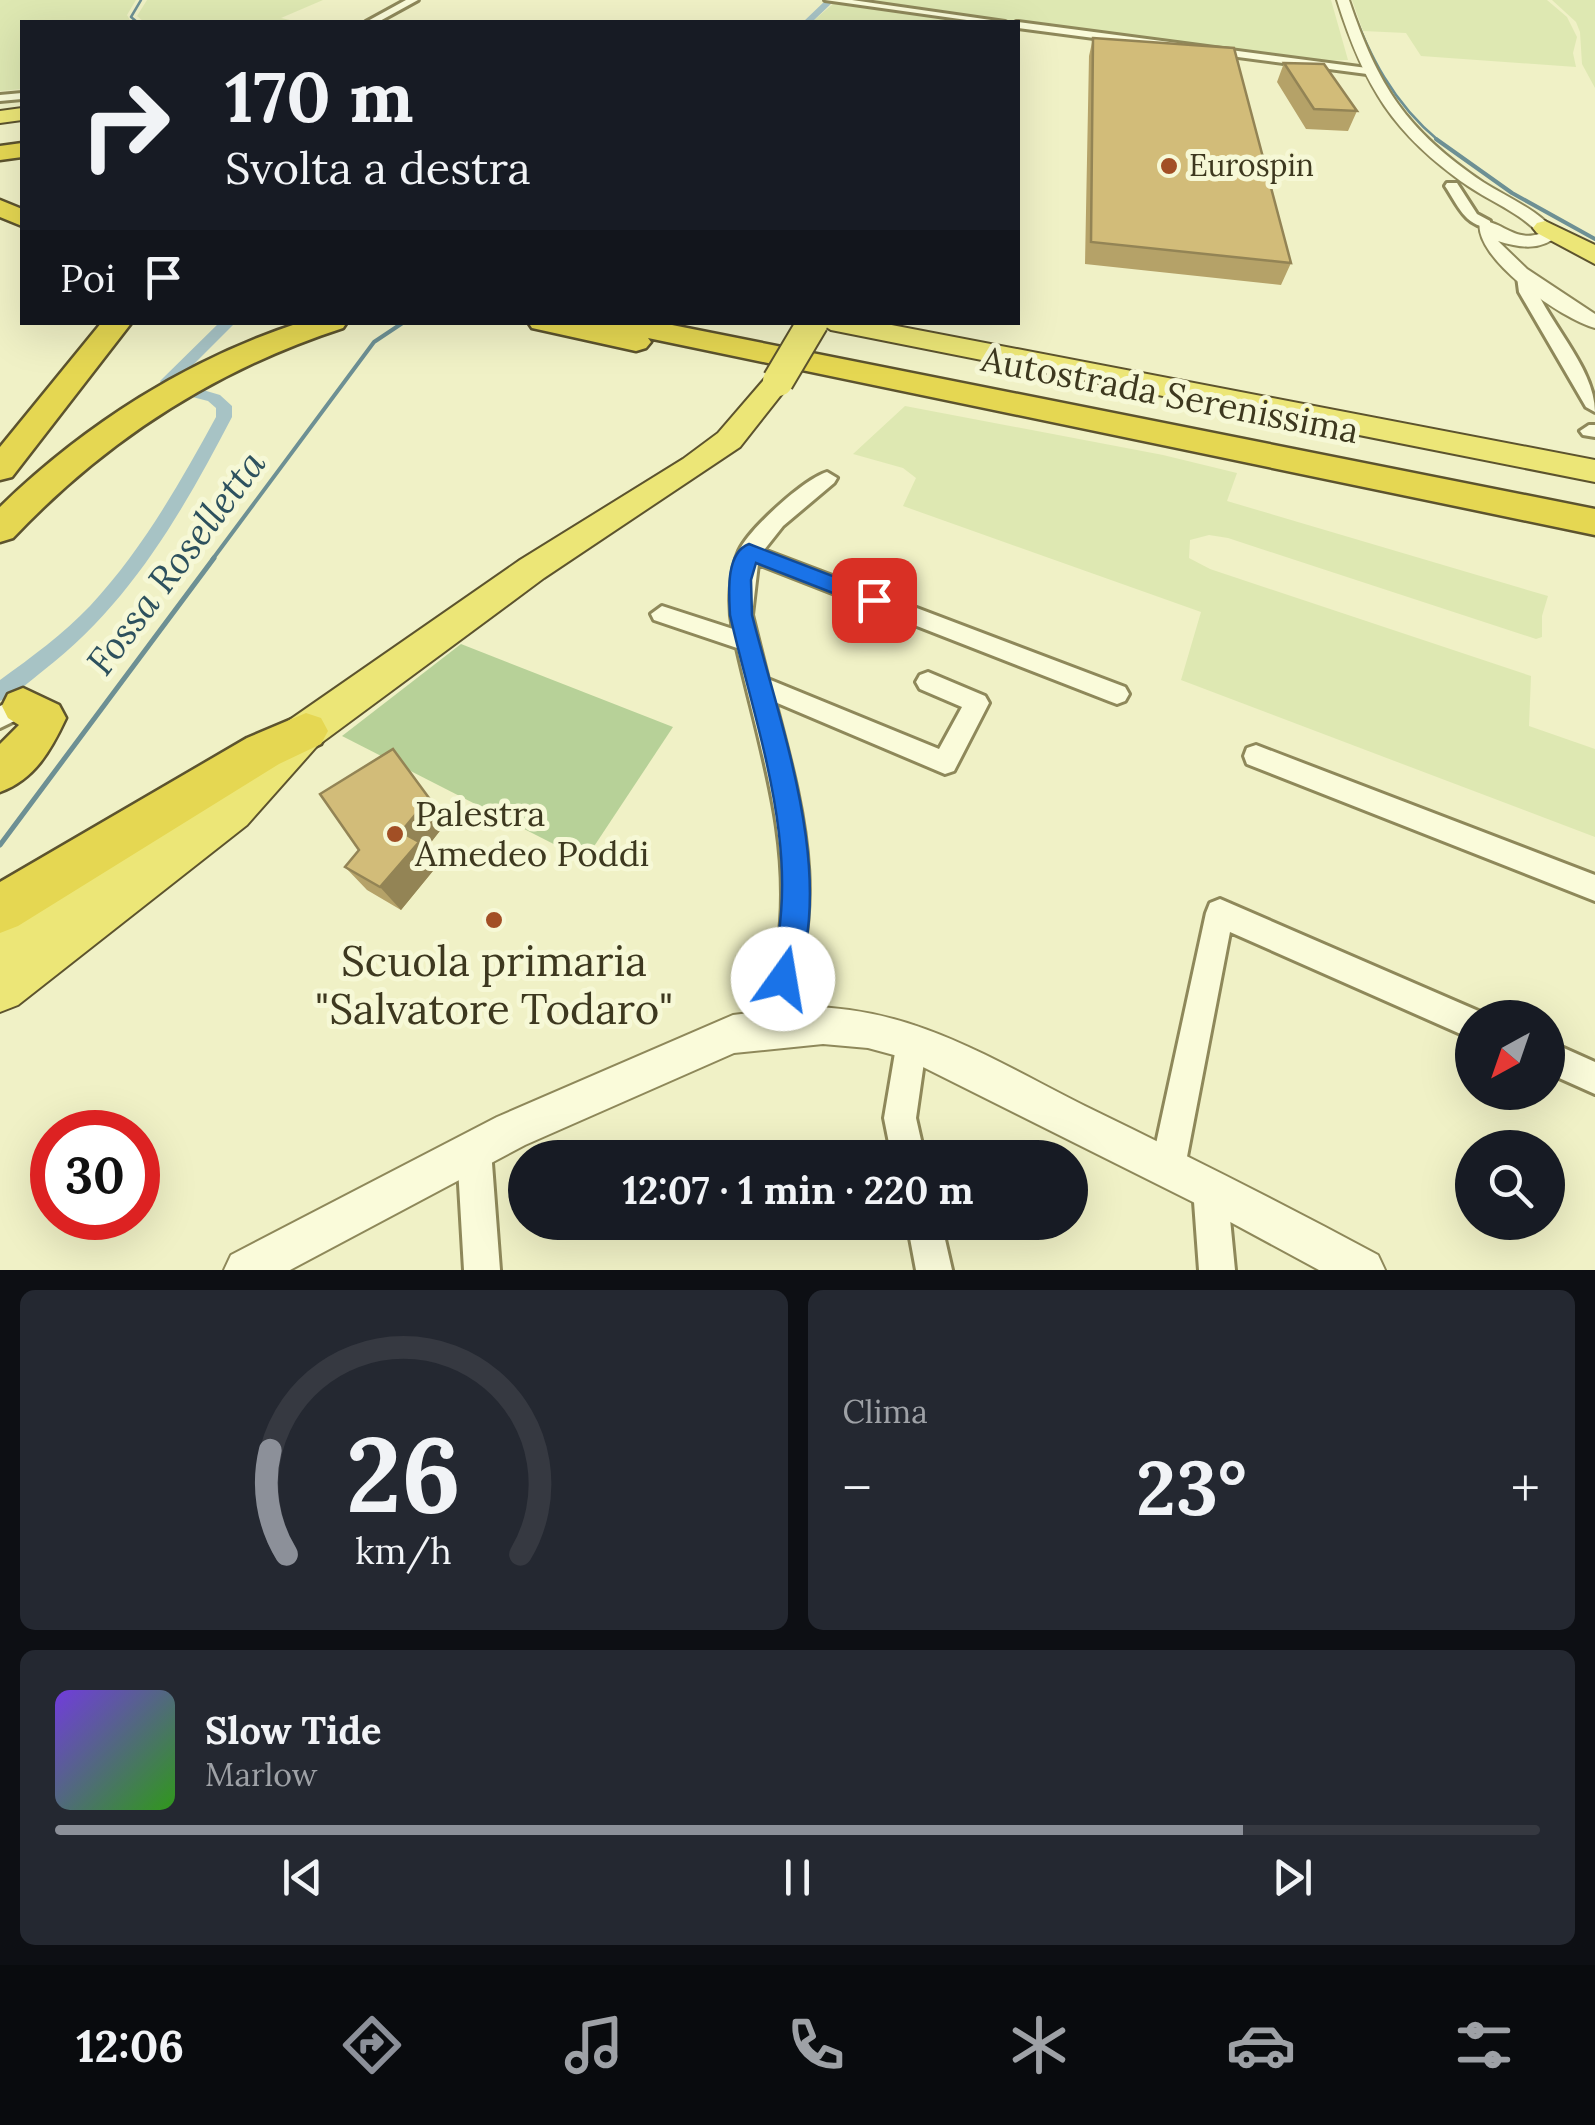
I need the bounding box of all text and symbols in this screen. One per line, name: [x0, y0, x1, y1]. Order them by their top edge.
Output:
text: 170 m: [225, 52, 414, 141]
icon: right: [60, 60, 190, 190]
text: Svolta a destra: [225, 139, 531, 196]
place label: Eurospin: [1189, 146, 1314, 184]
marker: Eurospin: [1158, 155, 1180, 177]
icon: arrive: [136, 250, 191, 305]
text: Poi: [60, 254, 116, 302]
street label: Autostrada Serenissima: [977, 336, 1362, 453]
water label: Fossa Roselletta: [75, 441, 275, 684]
pin: [832, 558, 917, 643]
icon: arrive: [847, 573, 902, 628]
place label: Palestra Amedeo Poddi: [414, 791, 649, 876]
marker: Palestra Amedeo Poddi: [384, 823, 406, 845]
marker: Scuola primaria "Salvatore Todaro": [483, 909, 505, 931]
position arrow: [731, 927, 835, 1031]
place label: Scuola primaria "Salvatore Todaro": [315, 934, 673, 1036]
north arrow: [1455, 1000, 1565, 1110]
map controls: [1455, 1000, 1565, 1240]
speed limit sign: 30: [30, 1110, 160, 1240]
button: search: [1455, 1130, 1565, 1240]
text: 12:07 · 1 min · 220 m: [622, 1166, 974, 1214]
text: Clima: [843, 1391, 928, 1432]
text: 26: [346, 1407, 461, 1540]
text: 23°: [1136, 1440, 1247, 1536]
text: −: [843, 1453, 872, 1523]
text: +: [1511, 1453, 1540, 1523]
text: km/h: [355, 1528, 452, 1574]
text: Slow Tide: [205, 1706, 382, 1754]
text: Marlow: [205, 1754, 317, 1795]
icon: previous: [275, 1850, 330, 1905]
icon: pause: [770, 1850, 825, 1905]
icon: next: [1265, 1850, 1320, 1905]
icon: directions: [337, 2010, 407, 2080]
icon: music: [559, 2010, 629, 2080]
icon: phone: [781, 2010, 851, 2080]
icon: climate: [1004, 2010, 1074, 2080]
icon: car: [1226, 2010, 1296, 2080]
icon: filters: [1449, 2010, 1519, 2080]
text: 12:06: [76, 2017, 184, 2074]

